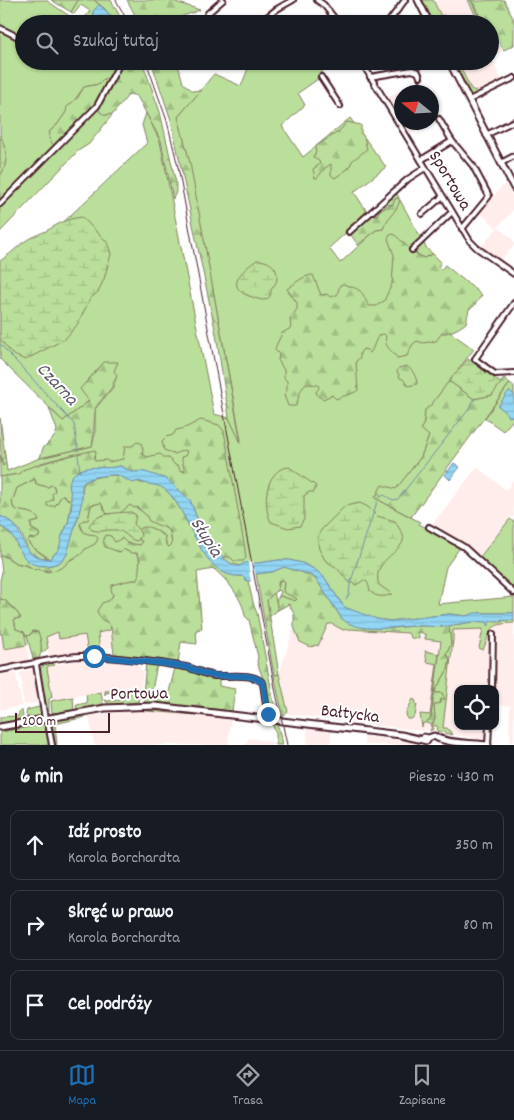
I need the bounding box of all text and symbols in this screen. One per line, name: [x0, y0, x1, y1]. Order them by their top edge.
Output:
search box: [15, 15, 499, 70]
icon: search: [33, 29, 61, 57]
text: Szukaj tutaj: [73, 29, 159, 56]
north arrow: [394, 85, 439, 130]
street label: Sportowa: [421, 146, 477, 216]
water label: Czarna: [29, 357, 84, 413]
water label: Słupia: [182, 513, 228, 564]
route start: [83, 645, 106, 668]
street label: Portowa: [110, 682, 169, 708]
map controls: [454, 685, 499, 730]
button: locate: [454, 685, 499, 730]
street label: Bałtycka: [319, 699, 381, 731]
route end: [257, 703, 280, 726]
scale bar: [15, 710, 110, 733]
text: 200 m: [22, 712, 56, 732]
text: 6 min: [20, 763, 63, 793]
text: Pieszo · 430 m: [409, 766, 494, 789]
text: Idź prosto: [68, 820, 141, 847]
icon: ahead: [21, 831, 49, 859]
text: 350 m: [455, 834, 493, 857]
text: Karola Borchardta: [68, 847, 180, 870]
text: Skręć w prawo: [68, 900, 174, 927]
icon: right: [21, 911, 49, 939]
text: 80 m: [463, 914, 493, 937]
text: Karola Borchardta: [68, 927, 180, 950]
icon: arrive: [21, 991, 49, 1019]
text: Cel podróży: [68, 992, 151, 1019]
tab: Mapa: [68, 1061, 96, 1111]
tab: Trasa: [233, 1061, 262, 1111]
tab: Zapisane: [399, 1061, 446, 1111]

